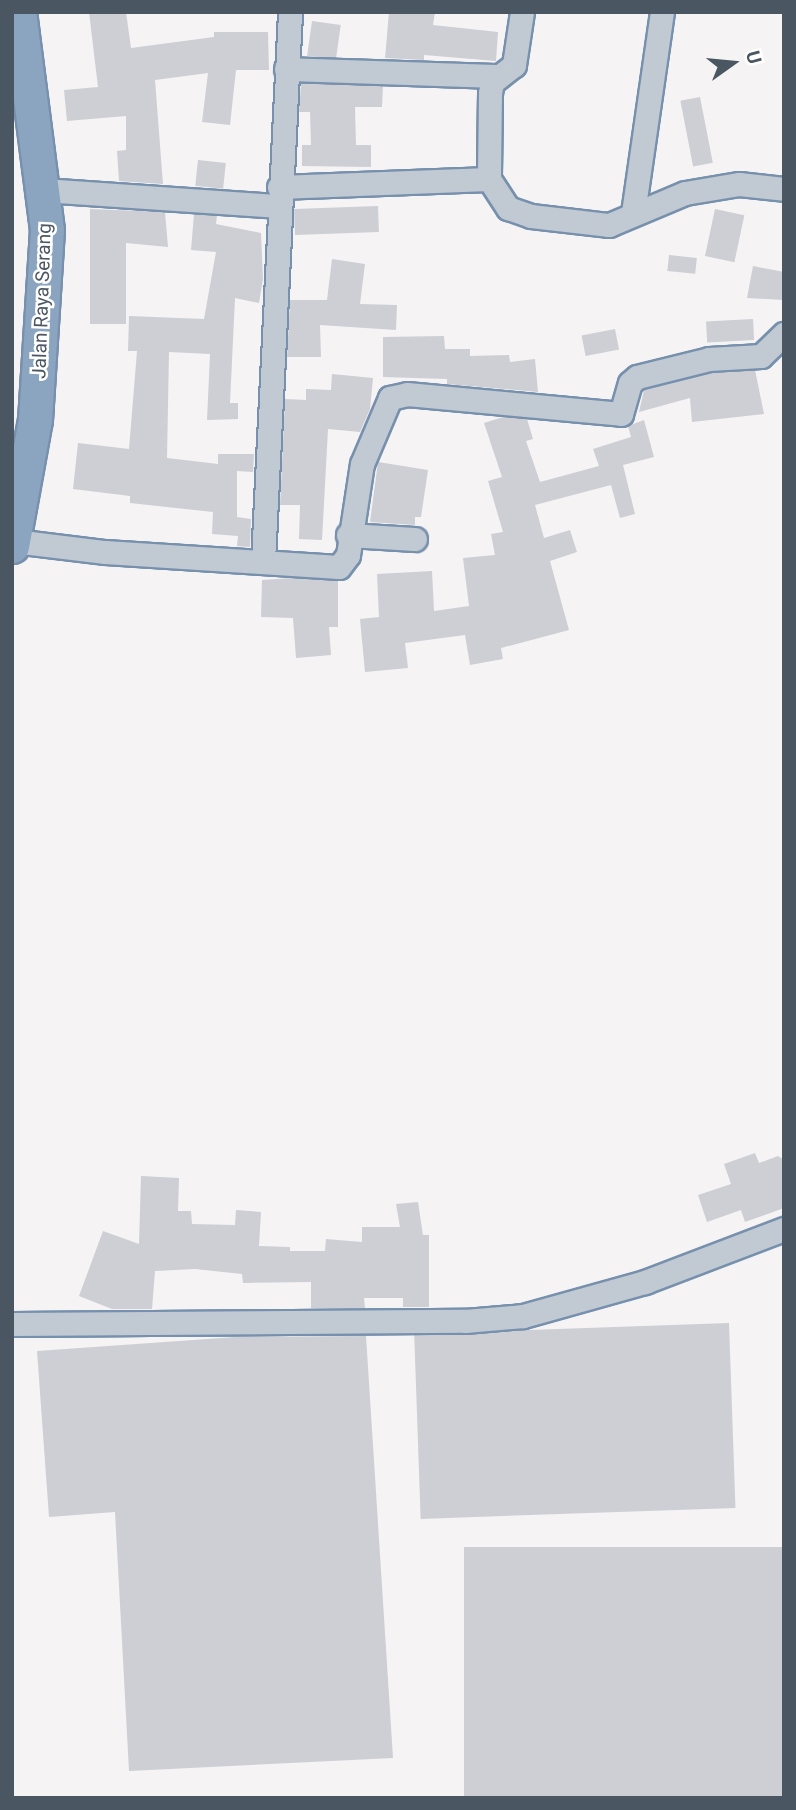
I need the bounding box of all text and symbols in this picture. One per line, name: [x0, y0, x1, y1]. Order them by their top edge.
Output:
north arrow: [698, 28, 768, 98]
text: U: [741, 48, 766, 66]
street label: Jalan Raya Serang: [28, 223, 56, 379]

